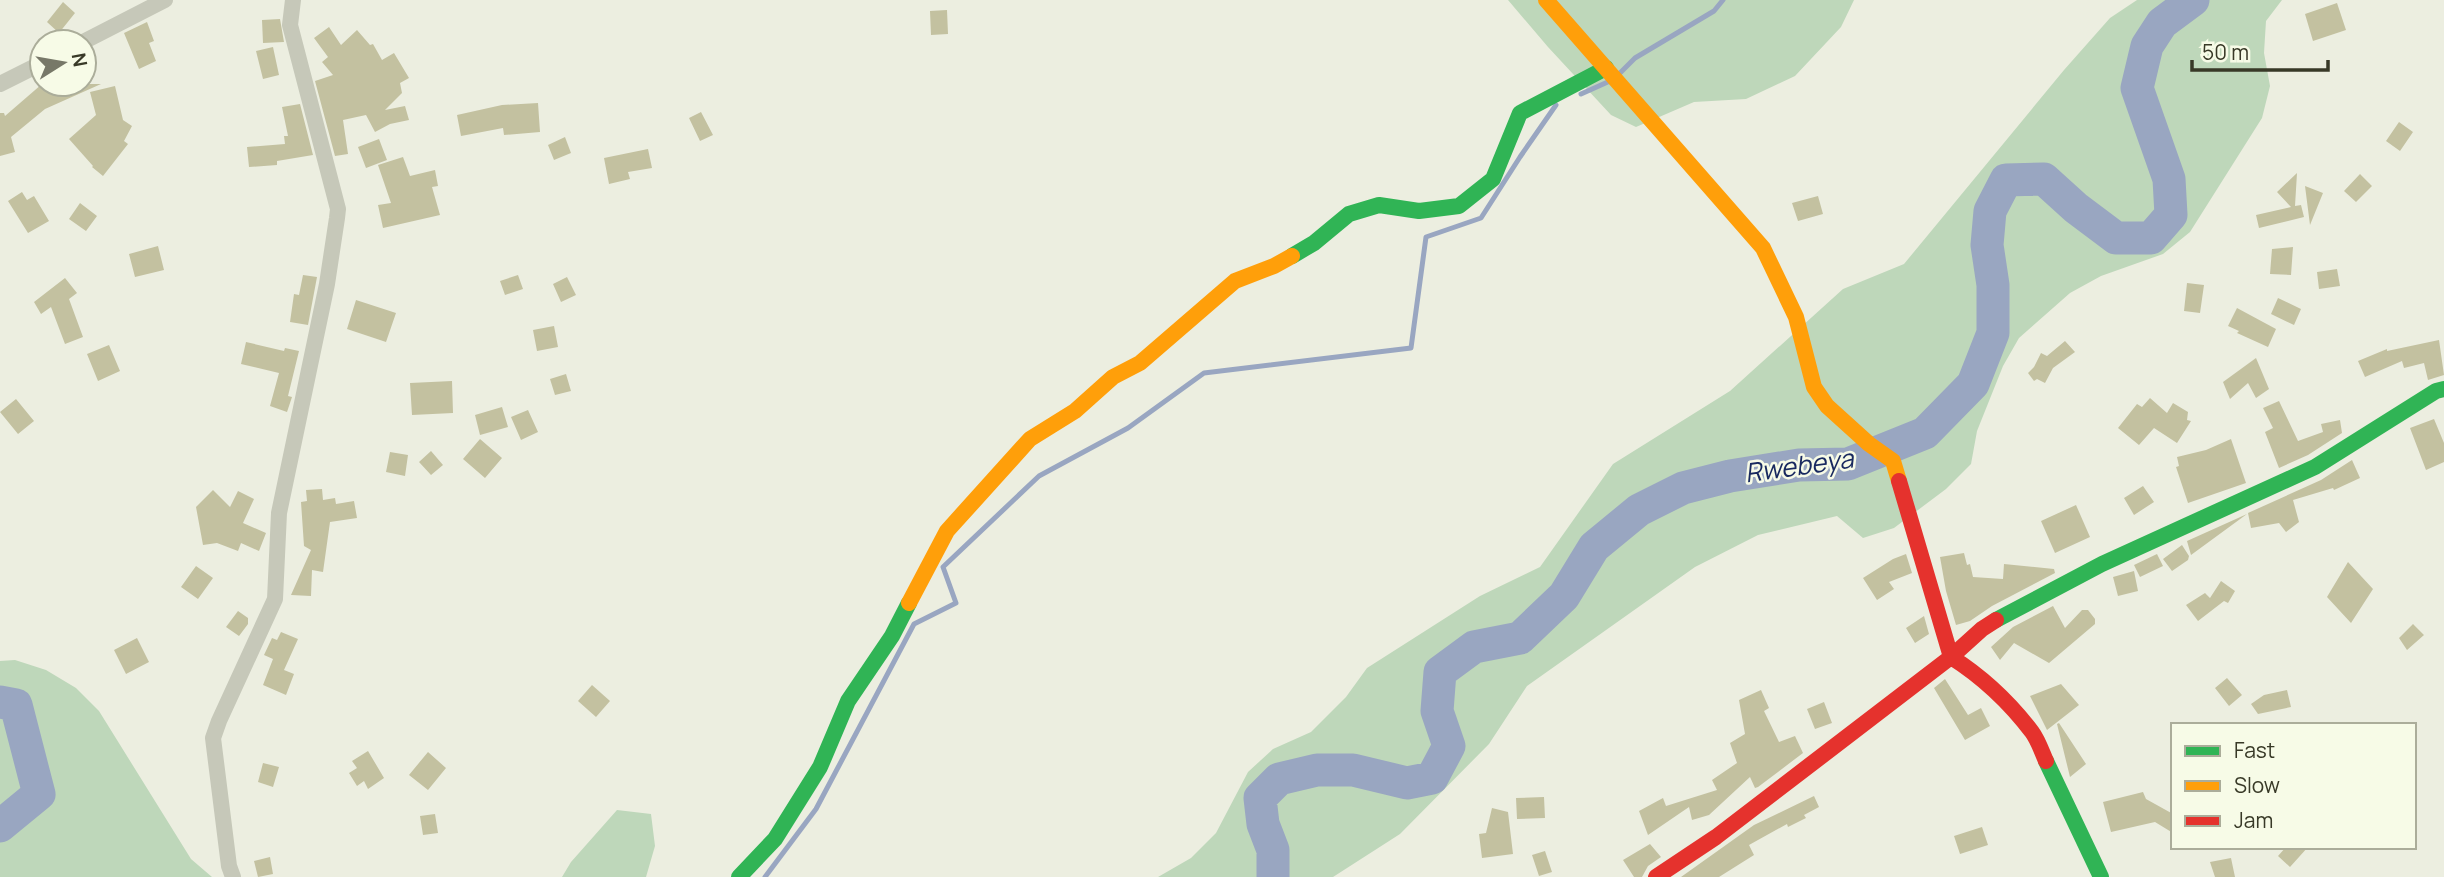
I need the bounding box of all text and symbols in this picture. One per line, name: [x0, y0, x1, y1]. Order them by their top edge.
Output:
north arrow: [28, 28, 98, 98]
scale bar: [2192, 28, 2328, 72]
text: 50 m: [2202, 38, 2249, 66]
text: N: [66, 51, 94, 69]
water label: Rwebeya: [1742, 439, 1857, 490]
legend: [2171, 723, 2416, 849]
text: Fast: [2234, 736, 2275, 764]
text: Slow: [2234, 771, 2280, 799]
text: Jam: [2234, 806, 2273, 834]

